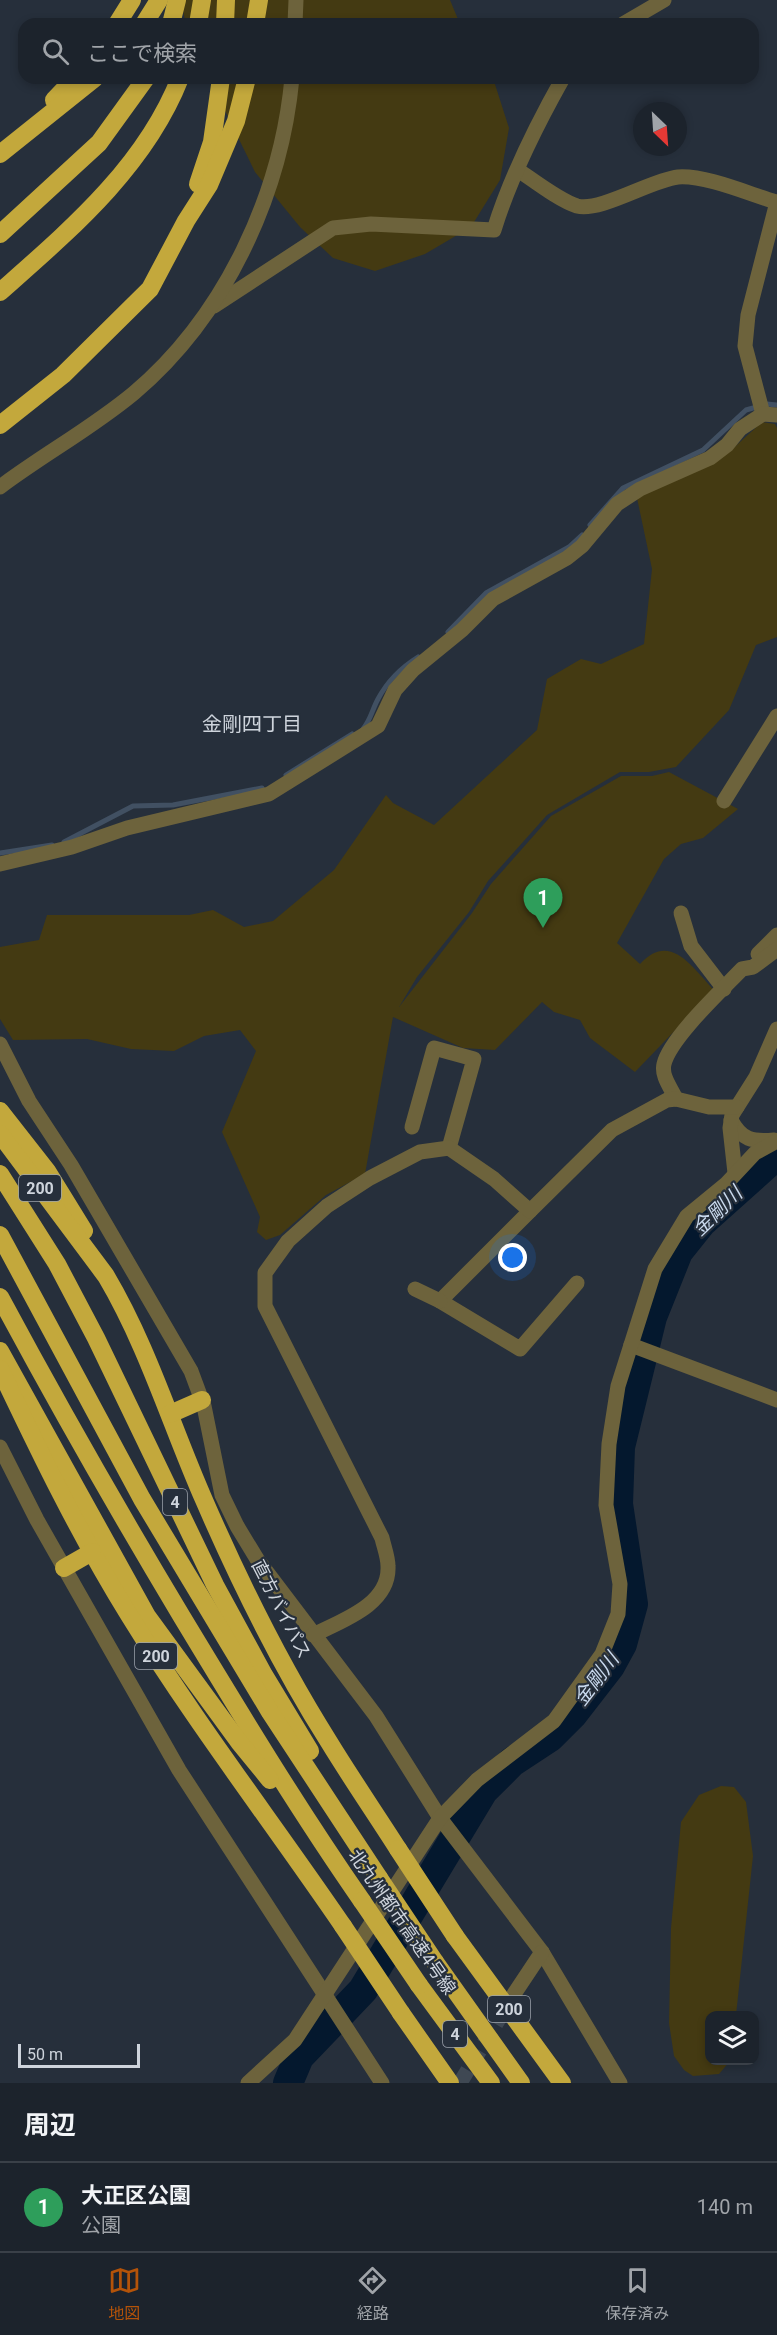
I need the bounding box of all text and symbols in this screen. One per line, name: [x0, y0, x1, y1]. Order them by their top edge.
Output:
search box: [18, 18, 759, 84]
icon: search: [39, 35, 72, 68]
text: ここで検索: [87, 41, 197, 66]
north arrow: [633, 102, 687, 156]
district label: 金剛四丁目: [202, 712, 302, 736]
pin: 1: [524, 878, 562, 928]
road number: 200: [19, 1175, 61, 1201]
water label: 金剛川: [687, 1180, 748, 1240]
your location: [498, 1243, 527, 1272]
road number: 4: [163, 1489, 187, 1515]
street label: 直方バイパス: [248, 1556, 315, 1661]
road number: 200: [135, 1643, 177, 1669]
water label: 金剛川: [568, 1646, 625, 1710]
street label: 北九州都市高速4号線: [344, 1845, 460, 1998]
road number: 200: [488, 1996, 530, 2022]
map controls: [705, 2011, 759, 2065]
button: layers: [705, 2011, 759, 2065]
road number: 4: [443, 2021, 467, 2047]
scale bar: [18, 2041, 140, 2068]
text: 50 m: [27, 2045, 63, 2064]
text: 周辺: [24, 2110, 76, 2140]
text: 大正区公園: [81, 2183, 191, 2208]
text: 1: [38, 2195, 49, 2219]
text: 140 m: [697, 2195, 753, 2219]
text: 公園: [81, 2213, 121, 2237]
tab: 地図: [108, 2264, 141, 2324]
tab: 経路: [356, 2264, 389, 2324]
tab: 保存済み: [605, 2264, 669, 2324]

